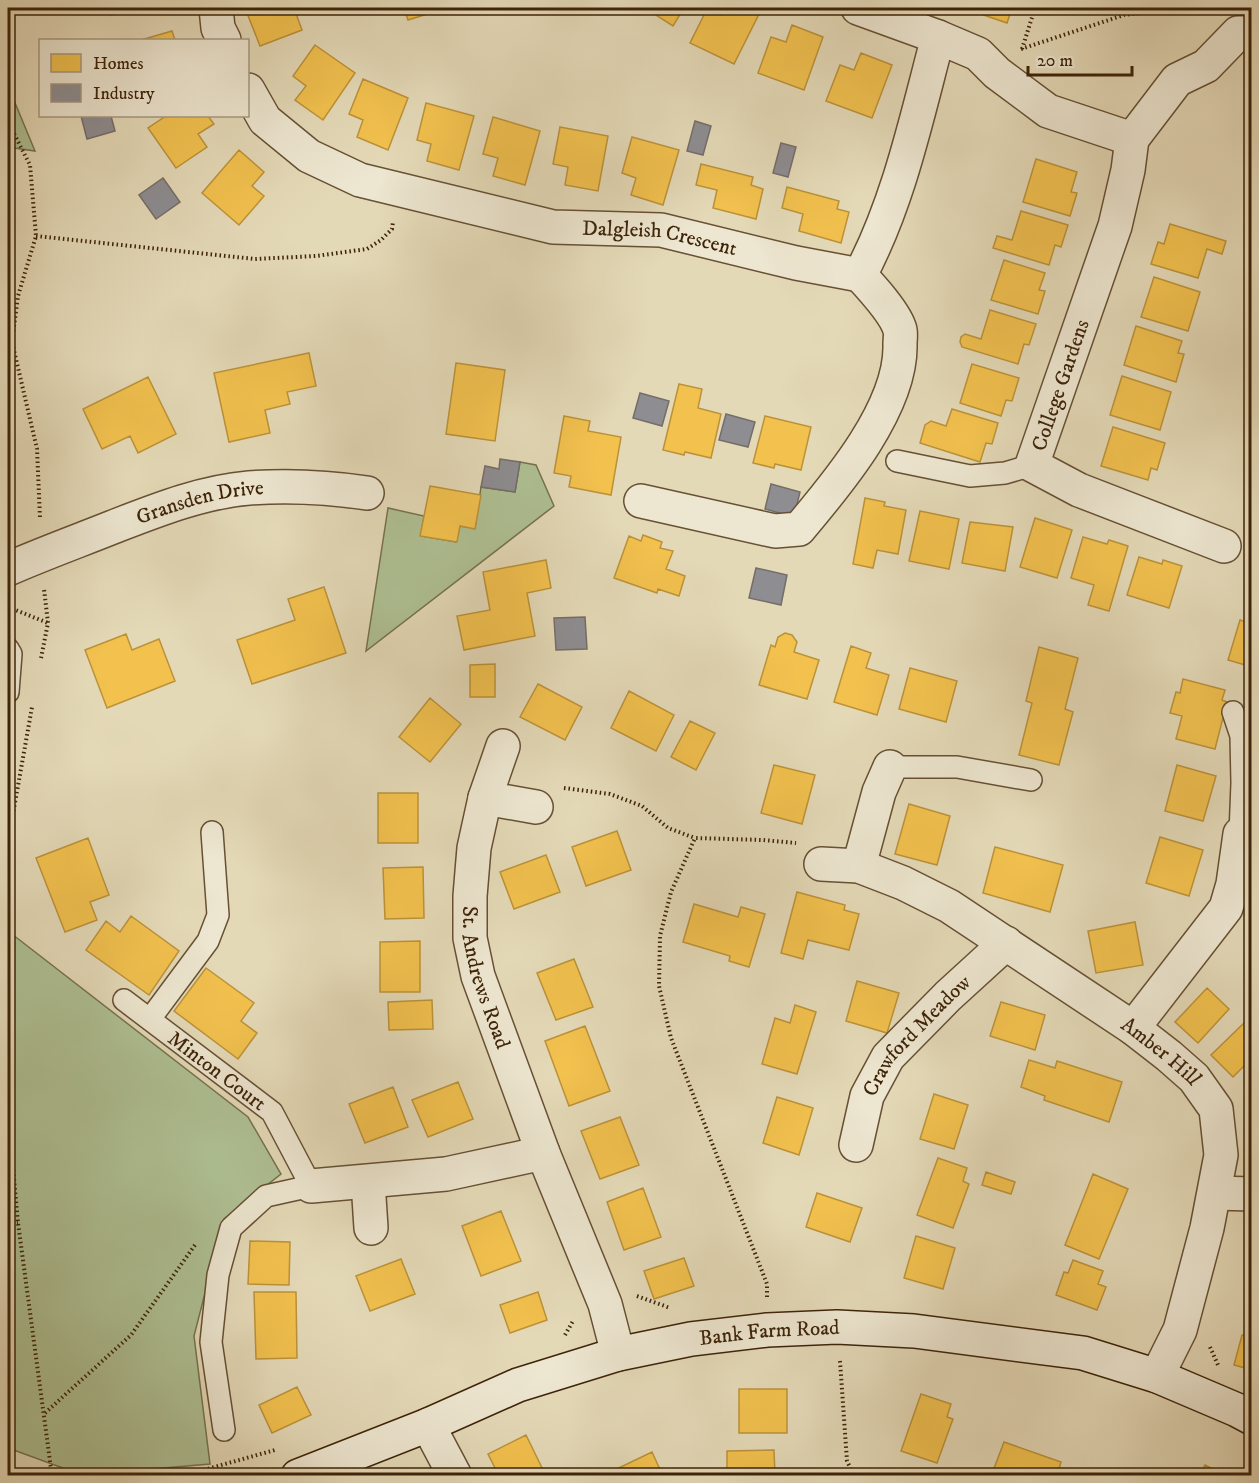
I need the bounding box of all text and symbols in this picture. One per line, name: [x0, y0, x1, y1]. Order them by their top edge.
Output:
legend: [39, 39, 249, 117]
scale bar: [1028, 39, 1132, 77]
text: 20 m: [1037, 50, 1073, 72]
text: Homes: [93, 53, 144, 75]
text: Industry: [93, 83, 155, 105]
street label: Dalgleish Crescent: [582, 216, 740, 262]
street label: College Gardens: [1026, 316, 1096, 454]
street label: Gransden Drive: [133, 475, 264, 531]
street label: St. Andrews Road: [455, 906, 516, 1053]
street label: Crawford Meadow: [857, 969, 977, 1101]
street label: Amber Hill: [1116, 1012, 1207, 1091]
street label: Minton Court: [162, 1026, 271, 1117]
street label: Bank Farm Road: [698, 1315, 841, 1352]

